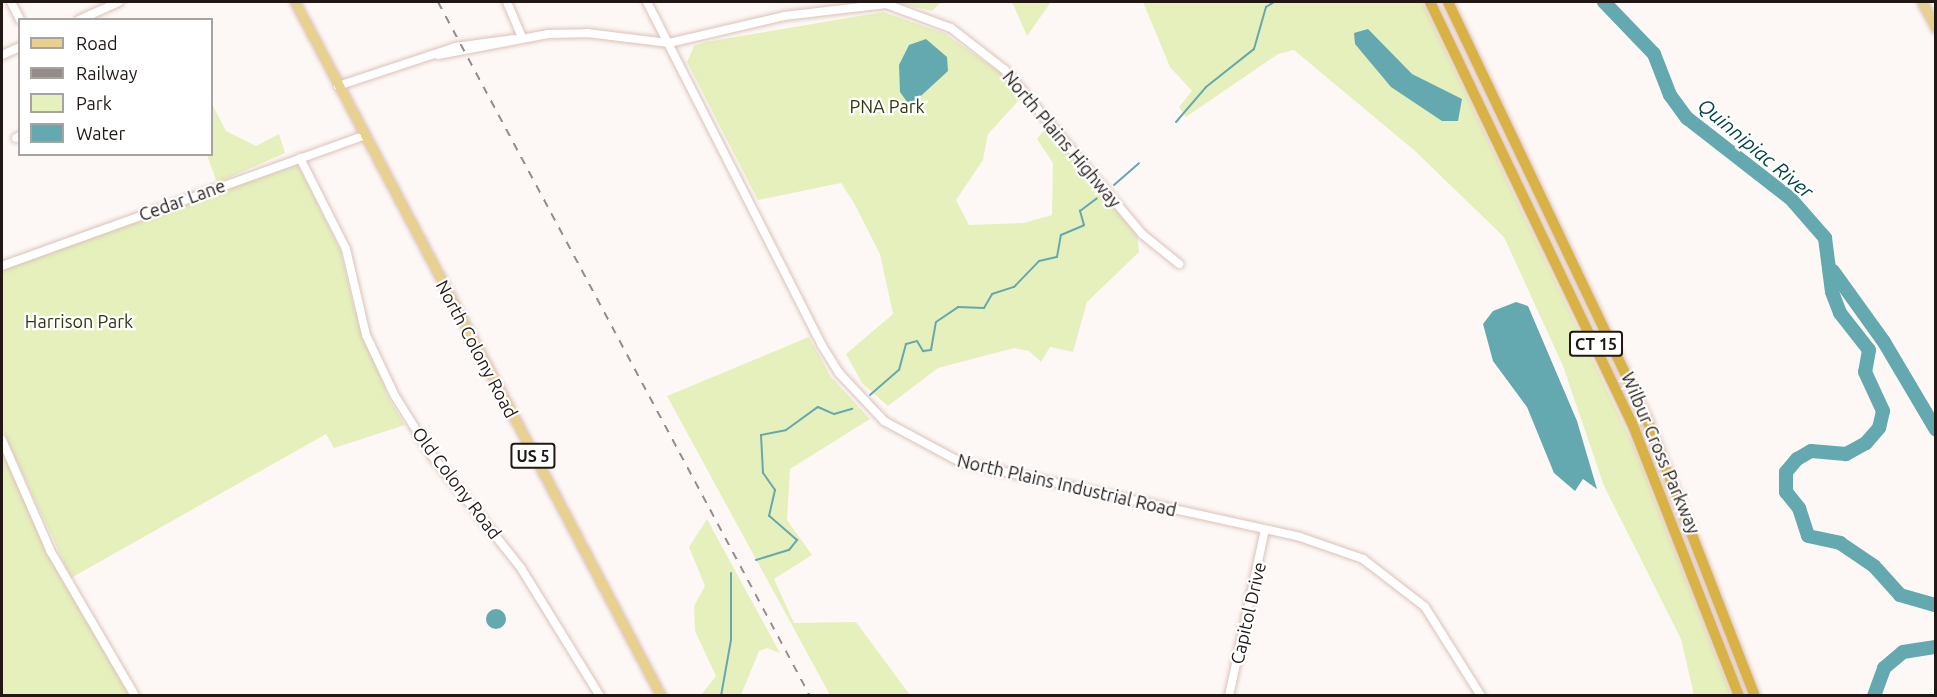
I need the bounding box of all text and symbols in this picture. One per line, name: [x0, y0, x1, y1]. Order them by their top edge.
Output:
legend: [18, 18, 213, 156]
text: Road: [76, 33, 118, 53]
text: Railway: [76, 63, 137, 83]
street label: North Plains Highway: [998, 66, 1126, 212]
text: Park: [76, 93, 112, 113]
water label: Quinnipiac River: [1693, 93, 1819, 203]
park label: PNA Park: [849, 95, 925, 117]
text: Water: [76, 123, 125, 143]
street label: Cedar Lane: [136, 174, 228, 226]
street label: North Colony Road: [432, 276, 522, 422]
park label: Harrison Park: [25, 310, 133, 332]
road number: CT 15: [1569, 331, 1623, 357]
street label: Wilbur Cross Parkway: [1617, 369, 1705, 537]
street label: Old Colony Road: [408, 423, 506, 543]
road number: US 5: [509, 443, 557, 469]
street label: North Plains Industrial Road: [955, 449, 1179, 521]
street label: Capitol Drive: [1226, 560, 1270, 666]

